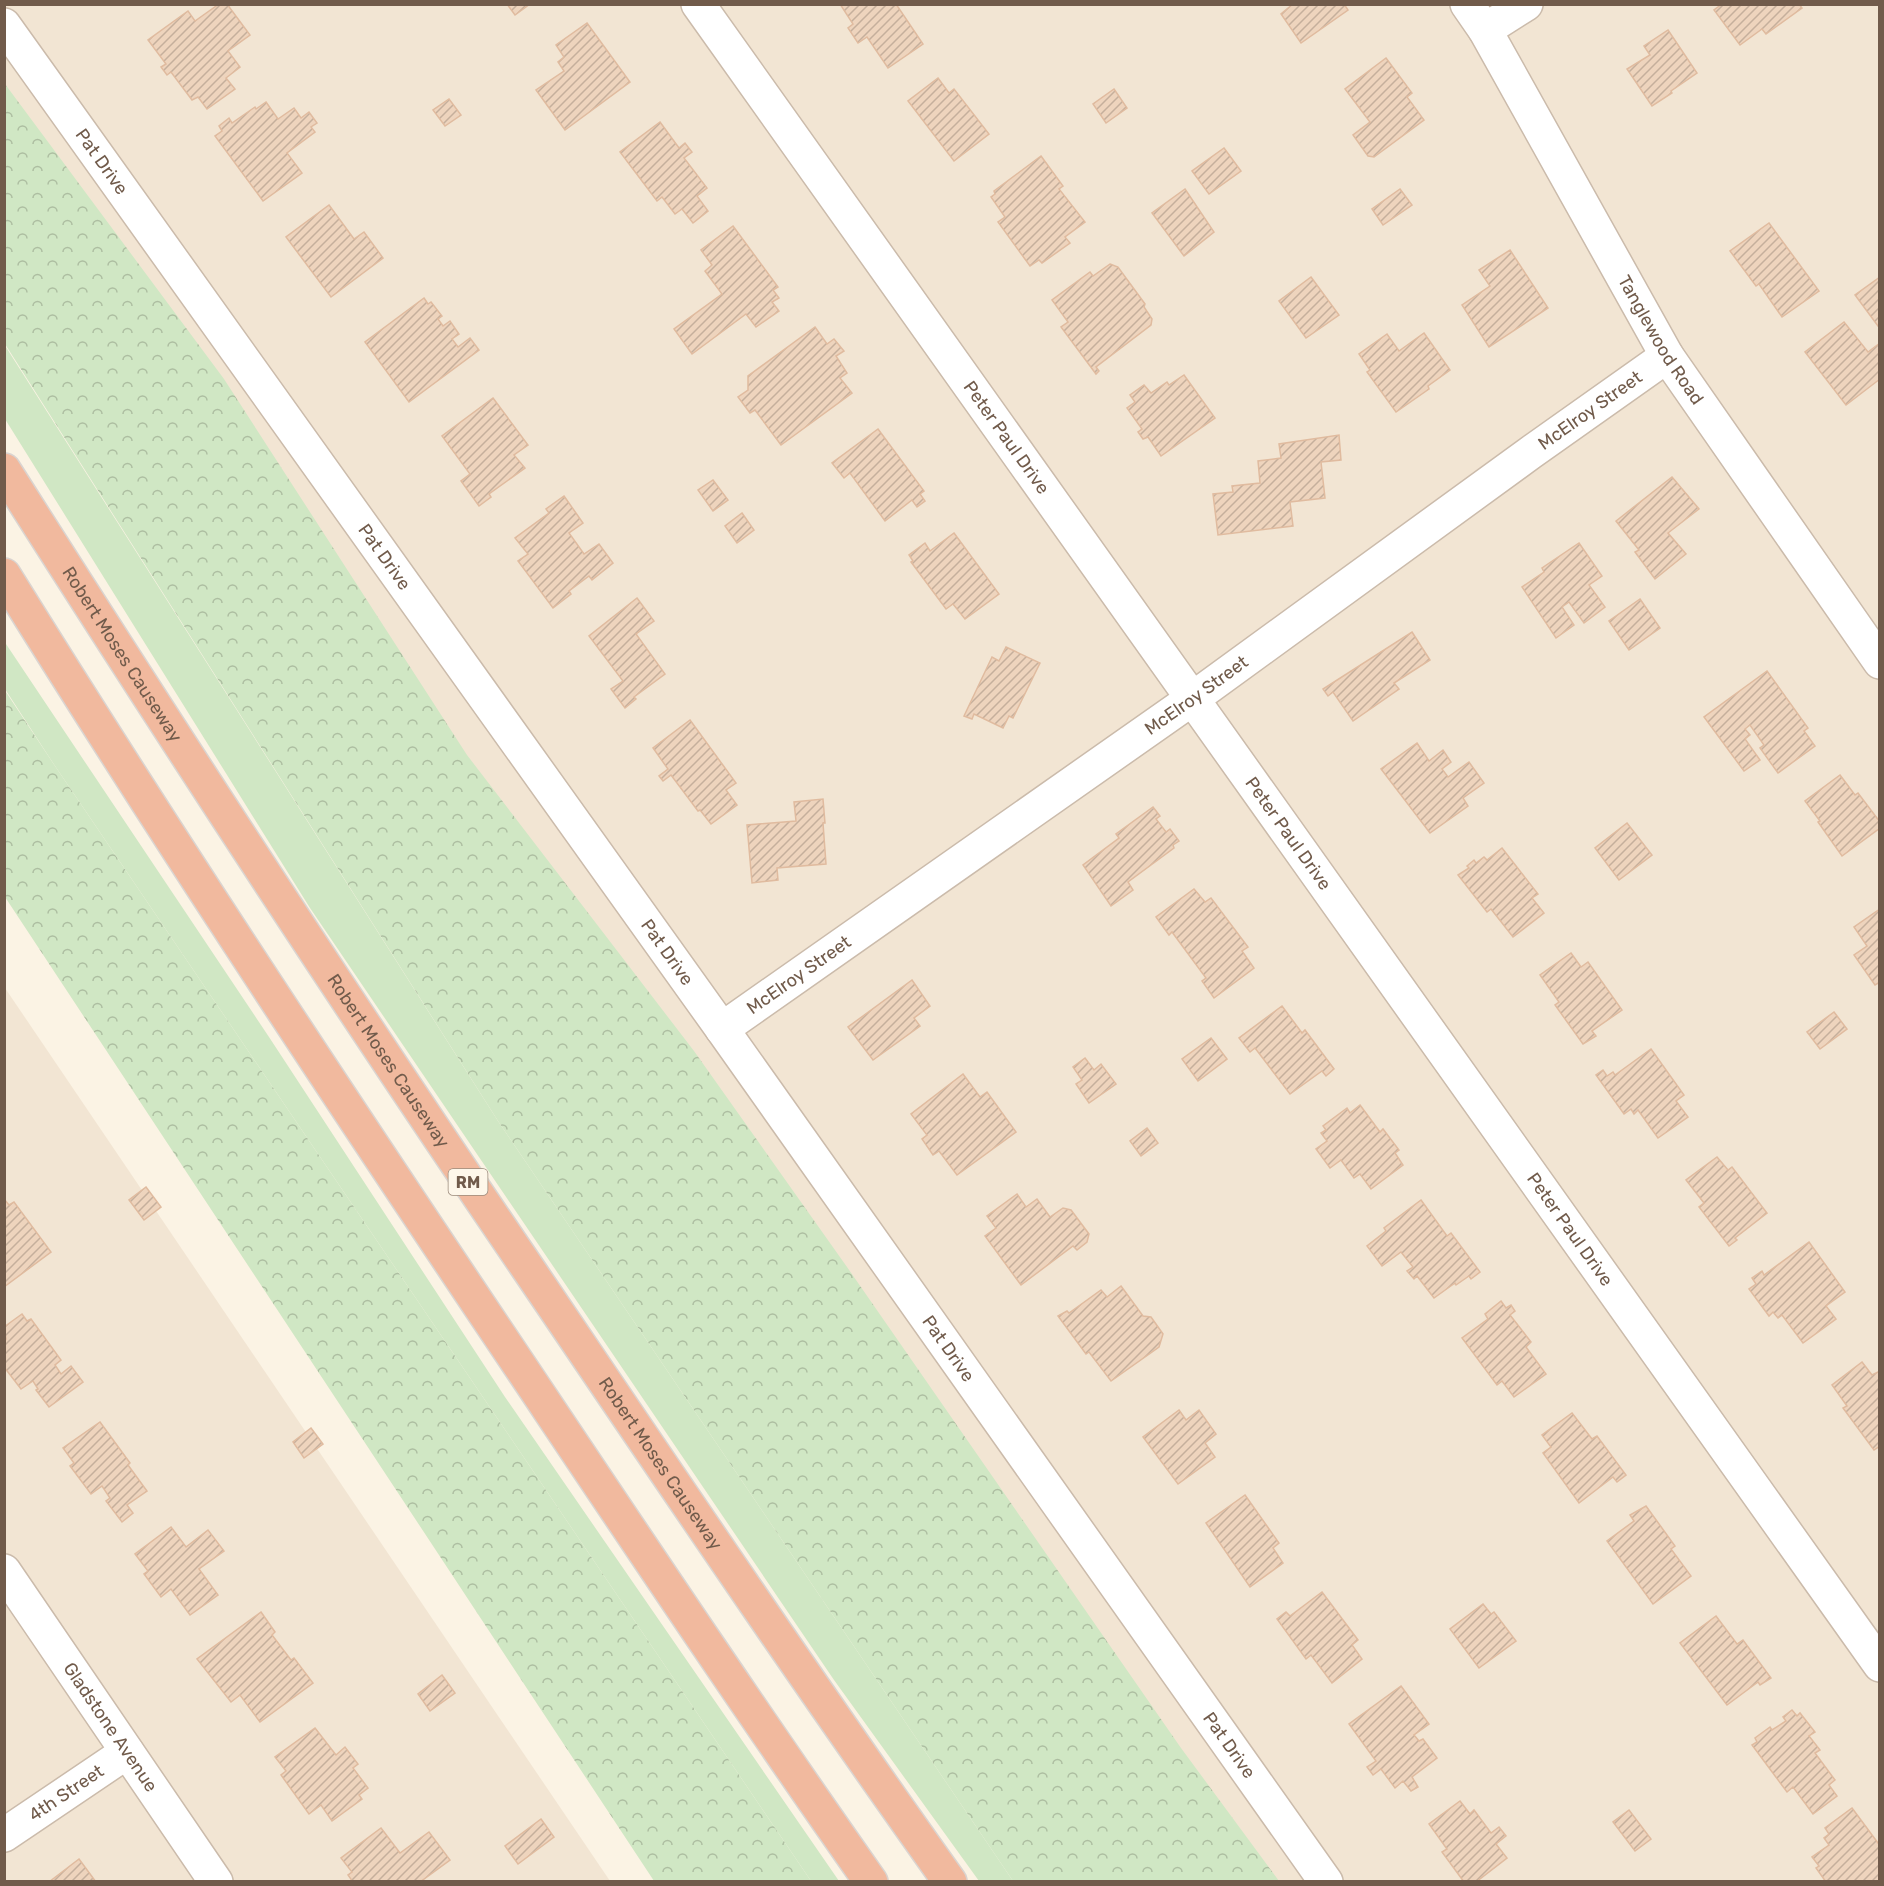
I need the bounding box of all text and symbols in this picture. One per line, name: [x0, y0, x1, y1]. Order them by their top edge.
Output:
street label: Pat Drive: [71, 124, 133, 199]
street label: Tanglewood Road: [1613, 271, 1708, 409]
street label: McElroy Street: [1534, 366, 1646, 455]
street label: Peter Paul Drive: [959, 377, 1054, 498]
street label: Pat Drive: [353, 520, 416, 594]
street label: Robert Moses Causeway: [58, 563, 187, 746]
street label: McElroy Street: [1140, 651, 1252, 740]
street label: Peter Paul Drive: [1240, 773, 1336, 894]
street label: Pat Drive: [636, 915, 698, 990]
street label: McElroy Street: [743, 931, 855, 1019]
street label: Robert Moses Causeway: [322, 970, 454, 1152]
road number: RM: [448, 1169, 488, 1195]
street label: Peter Paul Drive: [1522, 1169, 1618, 1290]
street label: Pat Drive: [917, 1311, 979, 1386]
street label: Robert Moses Causeway: [594, 1373, 727, 1554]
street label: Gladstone Avenue: [59, 1658, 162, 1796]
street label: Pat Drive: [1198, 1708, 1260, 1783]
street label: 4th Street: [24, 1760, 108, 1826]

